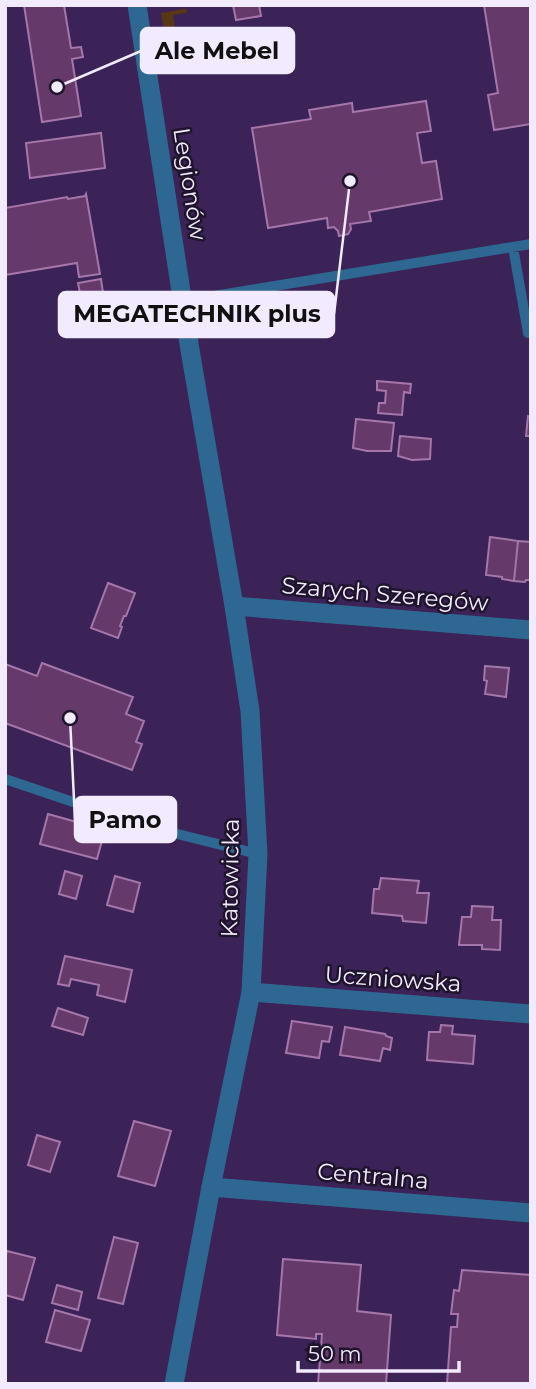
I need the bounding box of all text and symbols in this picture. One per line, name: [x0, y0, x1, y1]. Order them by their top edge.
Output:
callout: Ale Mebel: [141, 28, 294, 73]
text: Ale Mebel: [154, 36, 279, 65]
street label: Legionów: [167, 126, 213, 243]
callout: MEGATECHNIK plus: [59, 292, 334, 337]
text: MEGATECHNIK plus: [73, 299, 321, 328]
street label: Szarych Szeregów: [280, 571, 490, 617]
callout: Pamo: [75, 797, 176, 842]
text: Pamo: [88, 805, 162, 834]
street label: Katowicka: [215, 818, 245, 938]
street label: Uczniowska: [324, 960, 462, 998]
street label: Centralna: [316, 1157, 430, 1195]
scale bar: [298, 1330, 459, 1374]
text: 50 m: [308, 1341, 362, 1366]

